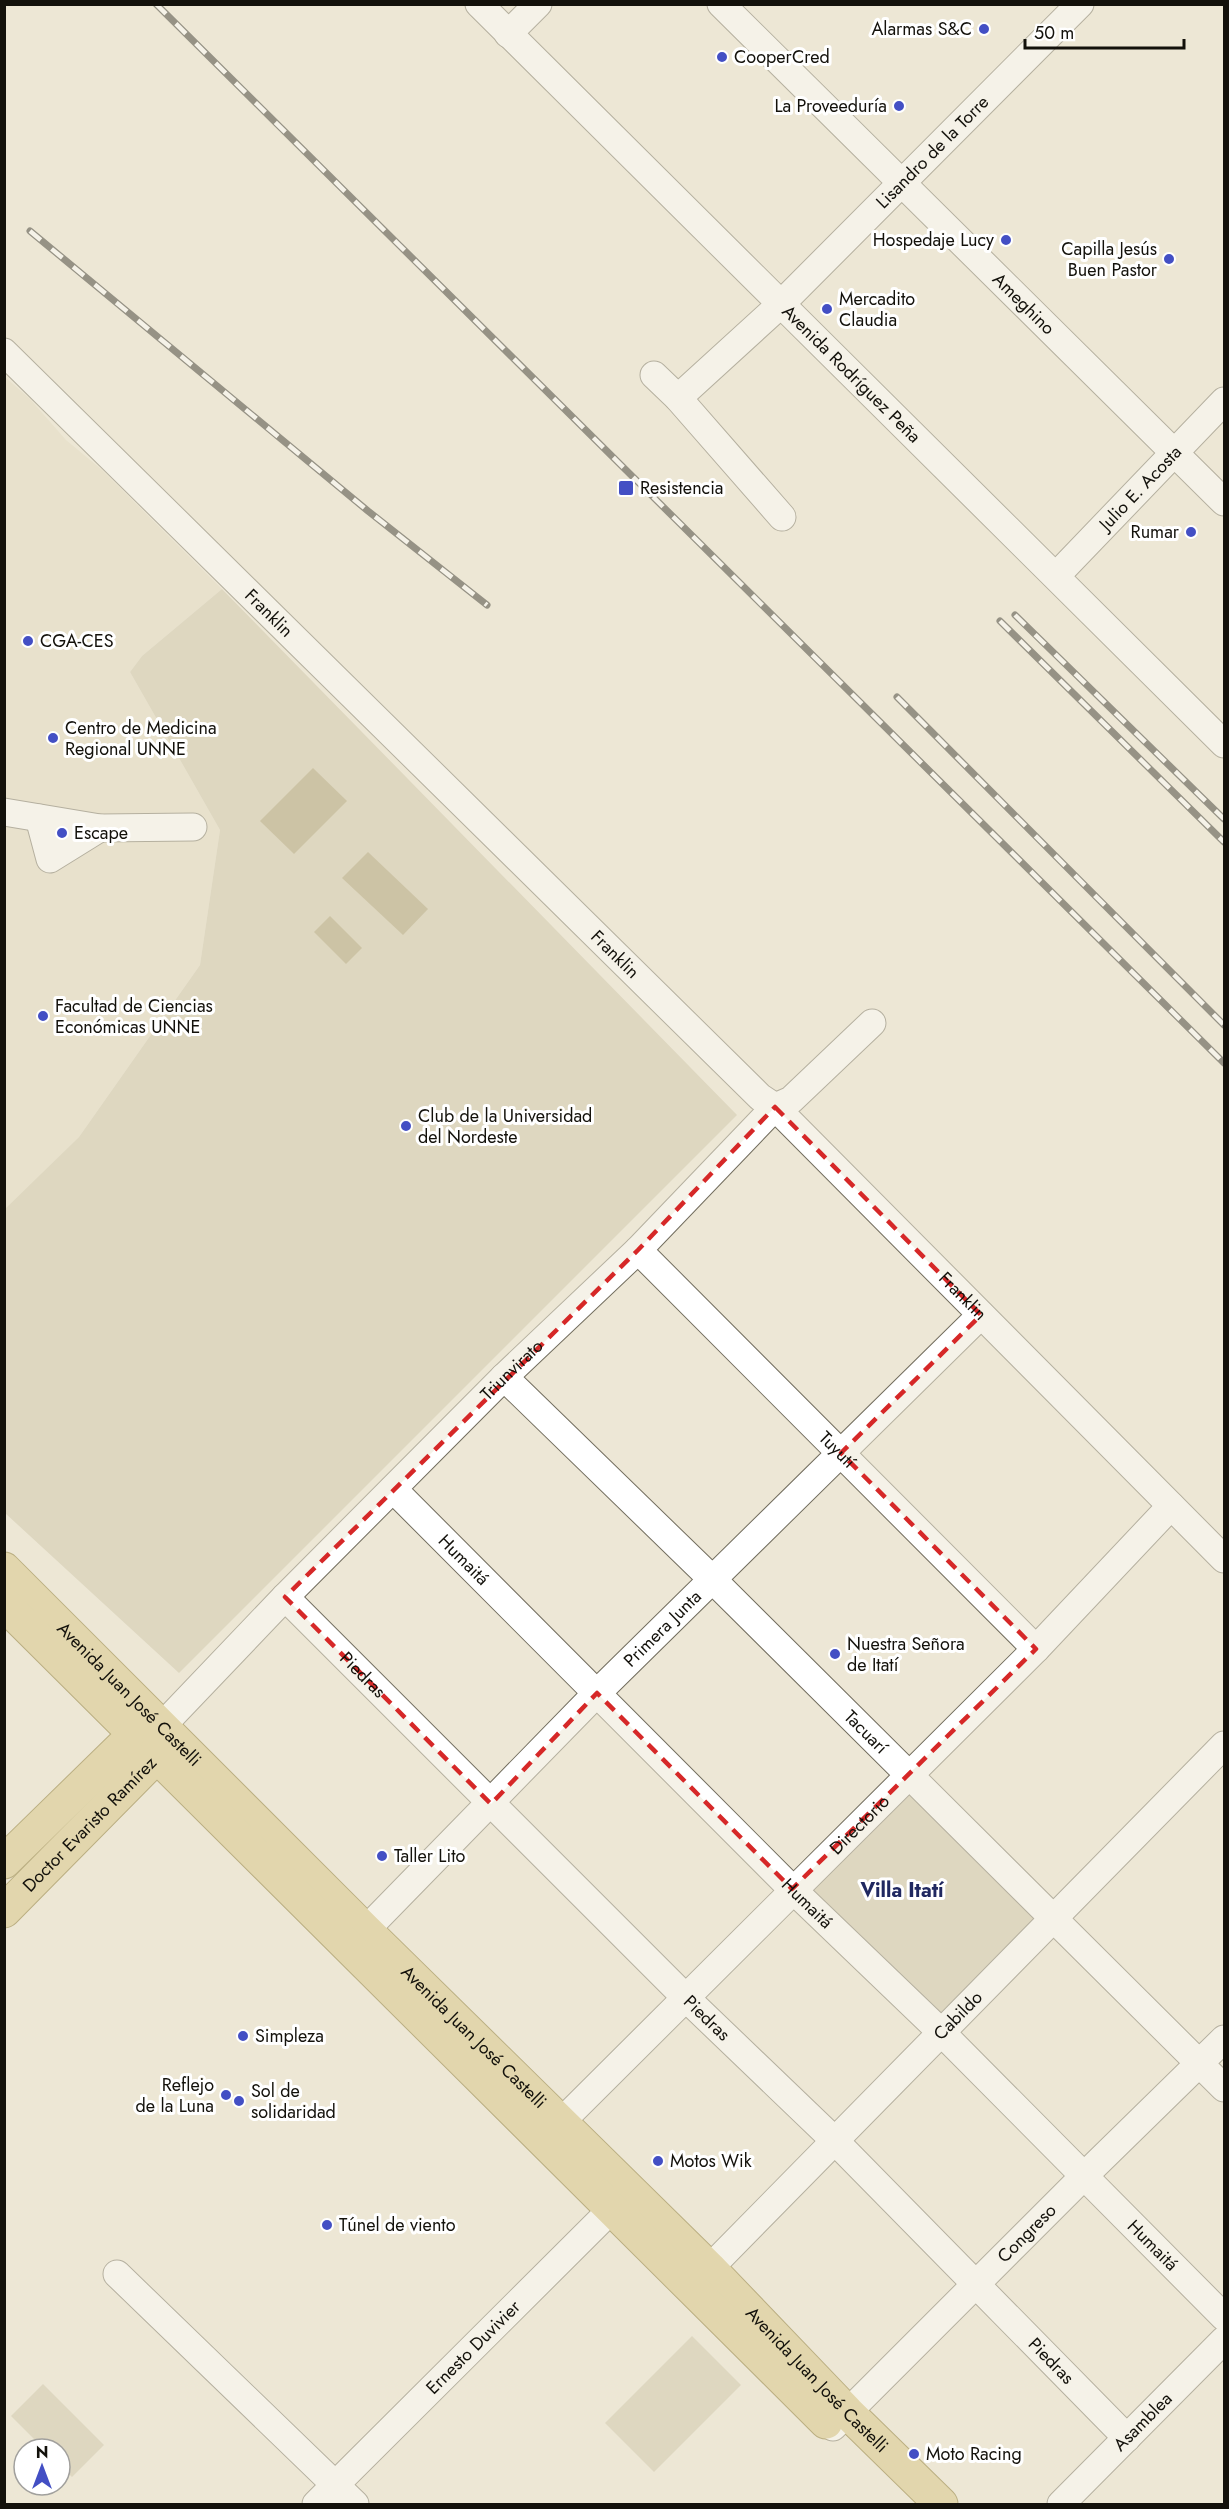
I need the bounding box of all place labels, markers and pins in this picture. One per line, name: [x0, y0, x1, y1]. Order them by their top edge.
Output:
place label: Alarmas S&C: [871, 16, 972, 42]
marker: Alarmas S&C: [977, 22, 991, 36]
place label: CooperCred: [734, 44, 830, 70]
marker: CooperCred: [715, 50, 729, 64]
place label: La Proveeduría: [774, 93, 887, 119]
marker: La Proveeduría: [892, 99, 906, 113]
place label: Hospedaje Lucy: [873, 227, 994, 253]
marker: Hospedaje Lucy: [999, 233, 1013, 247]
place label: Capilla Jesús Buen Pastor: [1061, 236, 1158, 283]
marker: Capilla Jesús Buen Pastor: [1162, 252, 1176, 266]
place label: Mercadito Claudia: [839, 286, 915, 333]
marker: Mercadito Claudia: [820, 302, 834, 316]
place label: Resistencia: [640, 475, 724, 501]
marker: Resistencia: [617, 479, 635, 497]
place label: Rumar: [1131, 519, 1180, 545]
marker: Rumar: [1184, 525, 1198, 539]
place label: CGA-CES: [40, 628, 114, 654]
marker: CGA-CES: [21, 634, 35, 648]
place label: Centro de Medicina Regional UNNE: [65, 715, 217, 762]
marker: Centro de Medicina Regional UNNE: [46, 731, 60, 745]
place label: Escape: [74, 820, 128, 846]
marker: Escape: [55, 826, 69, 840]
place label: Facultad de Ciencias Económicas UNNE: [55, 993, 213, 1040]
marker: Facultad de Ciencias Económicas UNNE: [36, 1009, 50, 1023]
place label: Club de la Universidad del Nordeste: [418, 1103, 592, 1150]
marker: Club de la Universidad del Nordeste: [399, 1119, 413, 1133]
place label: Nuestra Señora de Itatí: [847, 1631, 965, 1678]
marker: Nuestra Señora de Itatí: [828, 1647, 842, 1661]
place label: Taller Lito: [394, 1843, 465, 1869]
marker: Taller Lito: [375, 1849, 389, 1863]
place label: Simpleza: [255, 2023, 324, 2049]
marker: Simpleza: [236, 2029, 250, 2043]
place label: Reflejo de la Luna: [136, 2072, 214, 2119]
place label: Sol de solidaridad: [251, 2078, 336, 2125]
marker: Reflejo de la Luna: [219, 2088, 233, 2102]
marker: Sol de solidaridad: [232, 2094, 246, 2108]
place label: Motos Wik: [670, 2148, 752, 2174]
marker: Motos Wik: [651, 2154, 665, 2168]
place label: Túnel de viento: [339, 2212, 456, 2238]
marker: Túnel de viento: [320, 2218, 334, 2232]
place label: Moto Racing: [926, 2441, 1022, 2467]
marker: Moto Racing: [907, 2447, 921, 2461]

